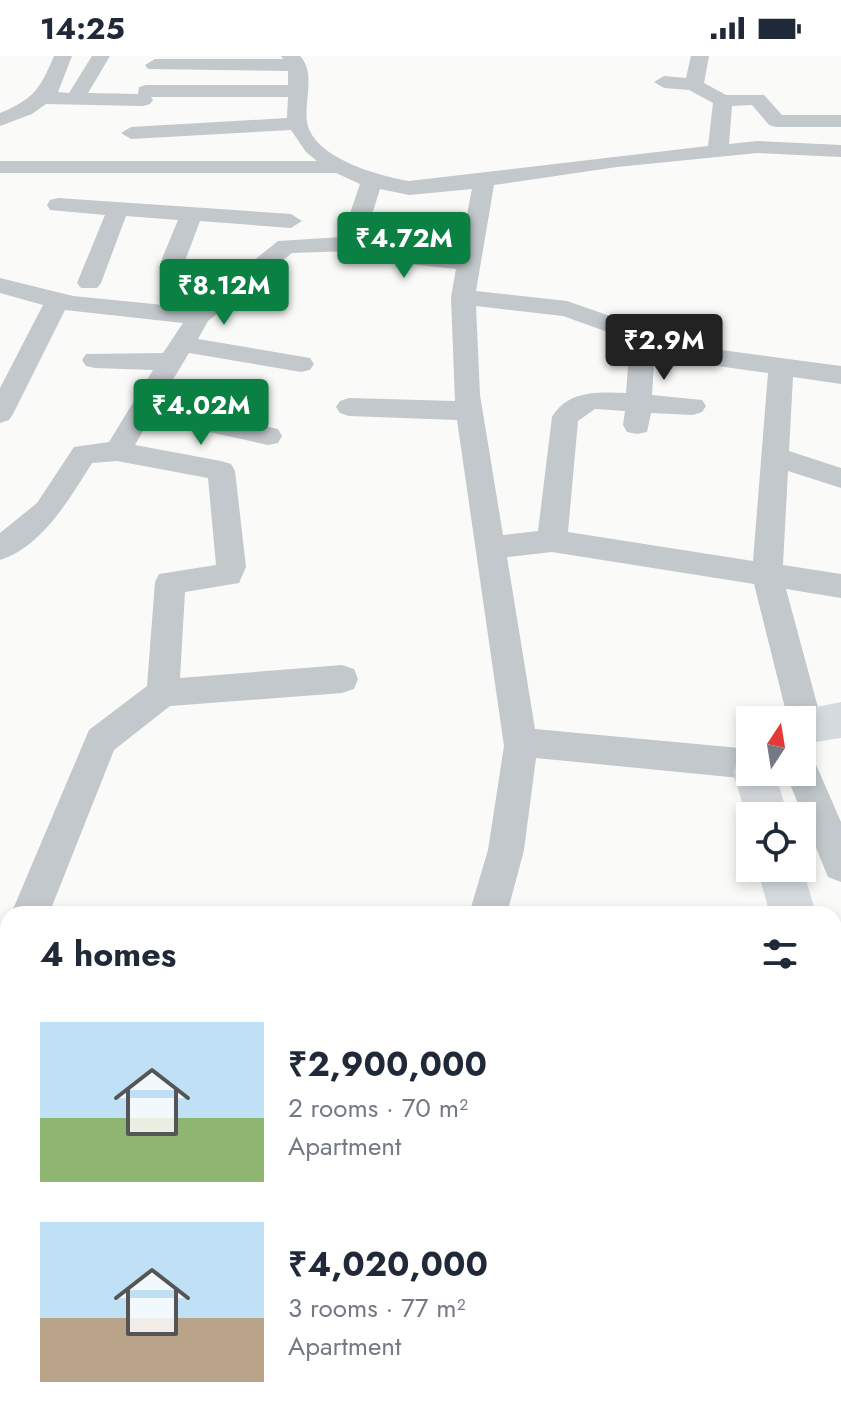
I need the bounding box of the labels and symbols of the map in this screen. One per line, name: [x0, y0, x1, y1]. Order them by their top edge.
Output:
pin: ₹4.72M: [339, 212, 469, 280]
pin: ₹8.12M: [159, 259, 289, 327]
pin: ₹2.9M: [608, 314, 720, 382]
pin: ₹4.02M: [136, 379, 266, 447]
north arrow: [736, 706, 816, 786]

